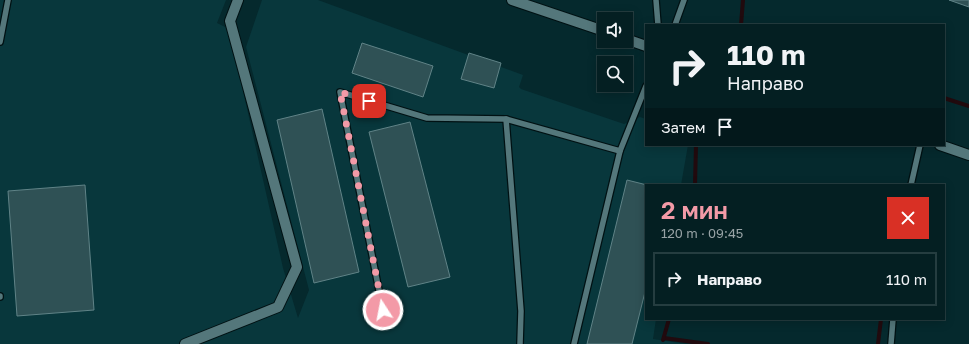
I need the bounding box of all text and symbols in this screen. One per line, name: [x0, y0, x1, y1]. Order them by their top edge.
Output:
map controls: [597, 12, 633, 92]
button: sound: [597, 12, 633, 48]
text: 110 m: [727, 38, 806, 71]
icon: right: [661, 40, 713, 92]
button: search: [597, 56, 633, 92]
text: Направо: [727, 72, 804, 94]
pin: [352, 84, 386, 118]
icon: arrive: [358, 90, 380, 112]
icon: arrive: [714, 116, 736, 138]
text: Затем: [661, 118, 706, 136]
text: 2 мин: [661, 195, 728, 224]
button: close: [887, 197, 929, 239]
text: 120 m · 09:45: [661, 225, 743, 241]
icon: right: [663, 268, 685, 290]
text: Направо: [697, 270, 762, 288]
text: 110 m: [886, 270, 927, 288]
position arrow: [362, 289, 404, 331]

